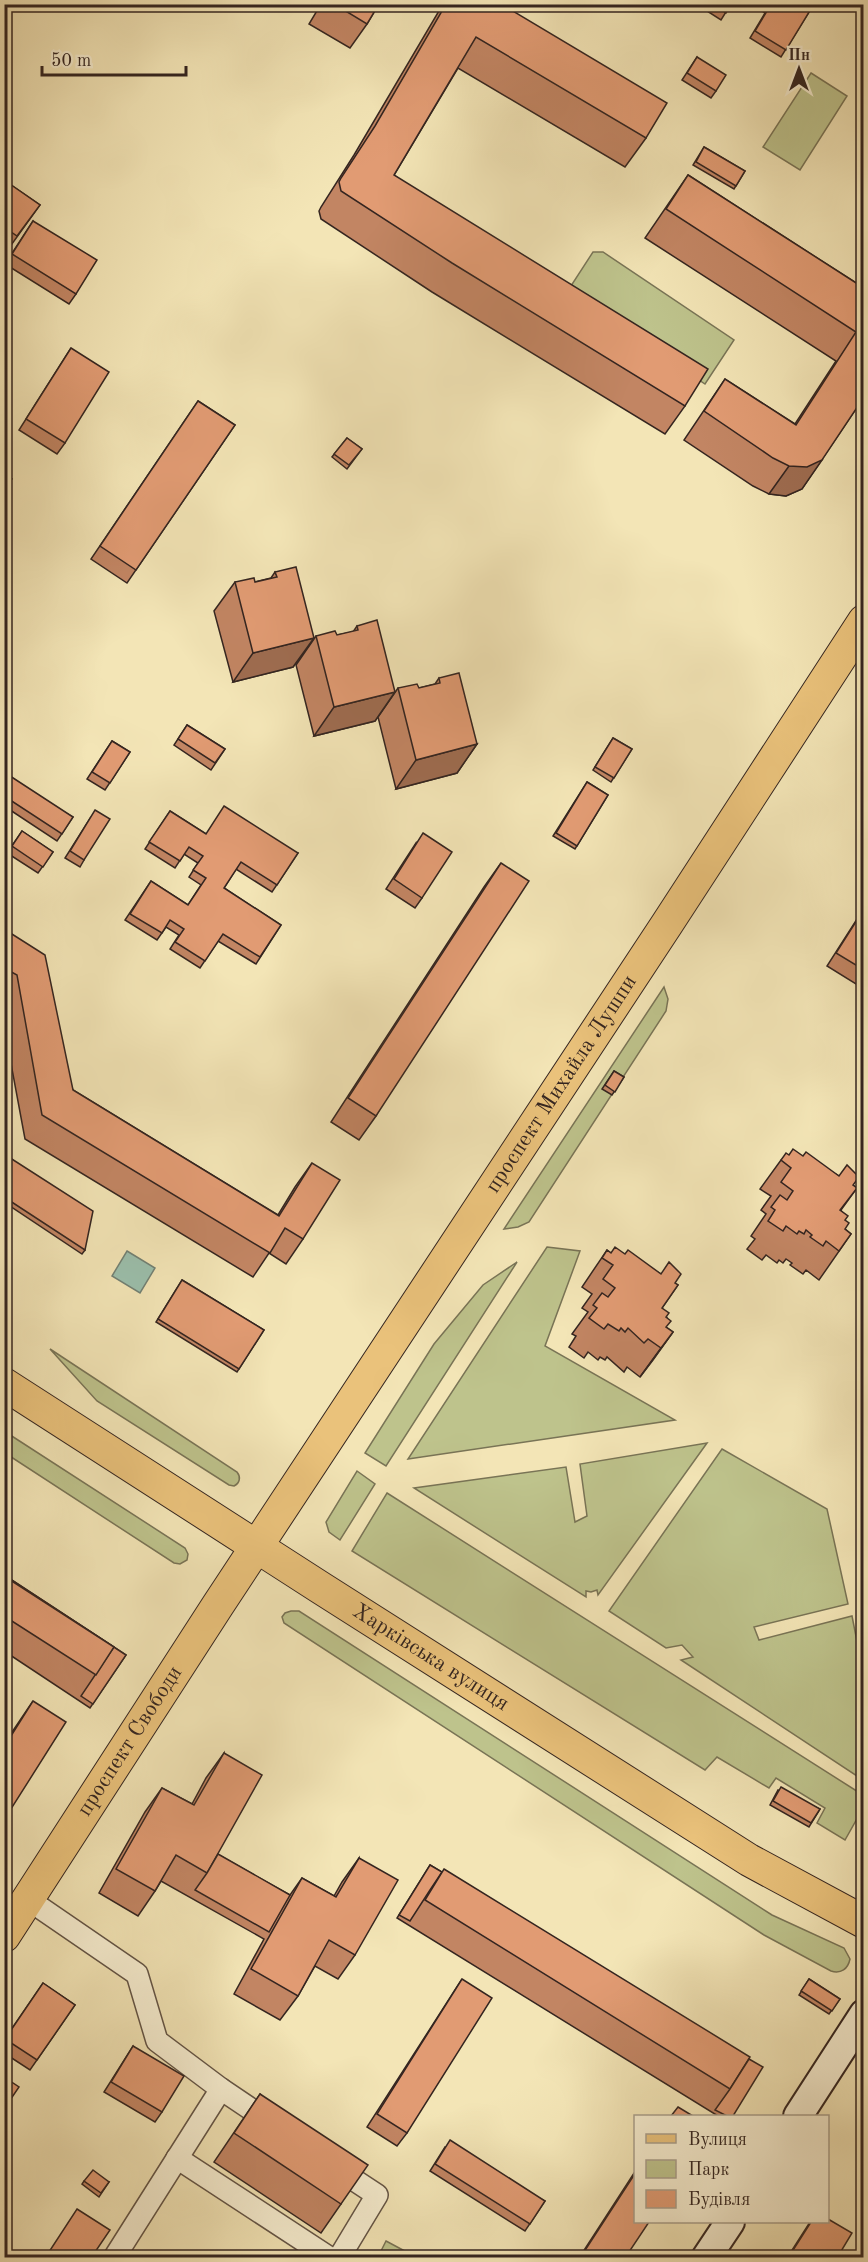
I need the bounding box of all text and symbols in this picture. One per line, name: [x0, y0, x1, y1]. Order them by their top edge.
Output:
scale bar: [42, 39, 186, 77]
north arrow: [769, 39, 829, 99]
text: Пн: [788, 48, 810, 64]
text: 50 m: [51, 52, 91, 70]
street label: проспект Михайла Лушпи: [482, 971, 641, 1197]
street label: Харківська вулиця: [349, 1600, 513, 1715]
street label: проспект Свободи: [74, 1662, 186, 1820]
legend: [634, 2115, 829, 2223]
text: Вулиця: [688, 2131, 747, 2149]
text: Парк: [688, 2161, 729, 2179]
text: Будівля: [688, 2191, 750, 2209]

